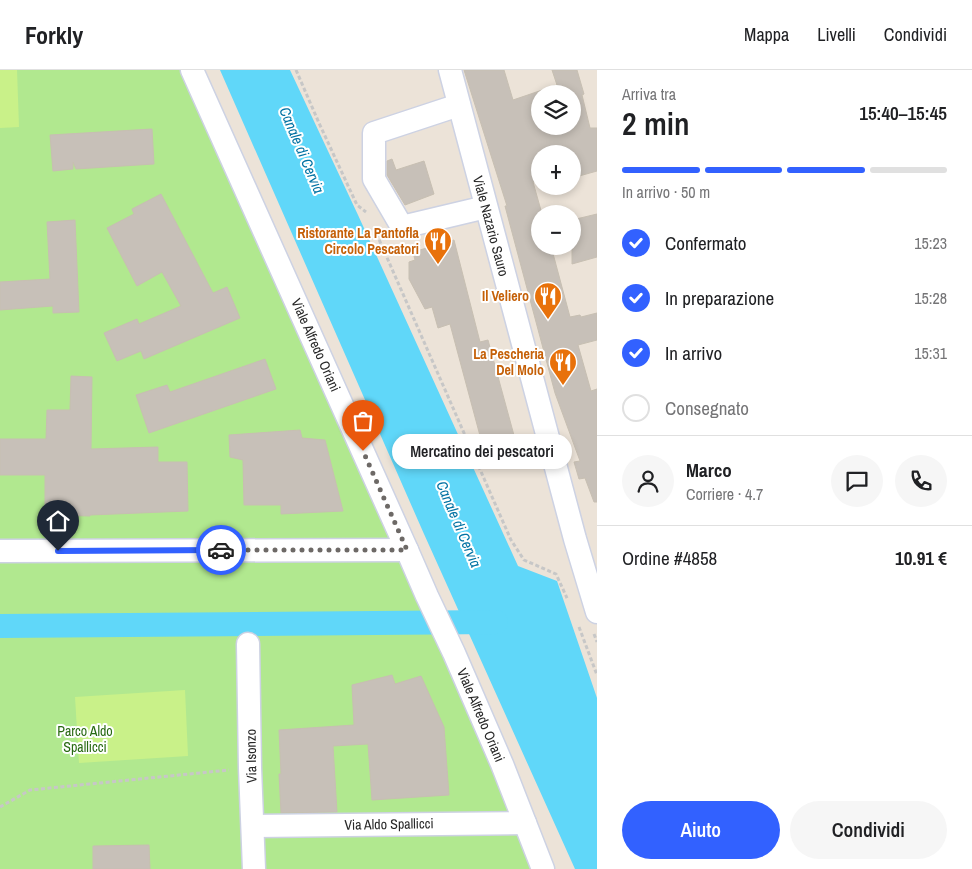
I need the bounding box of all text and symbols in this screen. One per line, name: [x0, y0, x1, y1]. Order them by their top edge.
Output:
text: Forkly: [25, 19, 83, 51]
text: Mappa: [744, 22, 789, 47]
text: Livelli: [817, 22, 856, 47]
text: Condividi: [884, 22, 947, 47]
text: Arriva tra: [622, 83, 676, 105]
map controls: [531, 85, 581, 255]
button: layers: [531, 85, 581, 135]
text: 15:40–15:45: [859, 100, 947, 126]
text: 2 min: [622, 102, 690, 145]
water label: Canale di Cervia: [274, 103, 330, 197]
button: +: [531, 145, 581, 195]
street label: Viale Nazario Sauro: [469, 174, 513, 278]
text: In arrivo · 50 m: [622, 181, 710, 203]
button: −: [531, 205, 581, 255]
place label: Ristorante La Pantofla Circolo Pescatori: [297, 224, 420, 258]
restaurant icon: Ristorante La Pantofla Circolo Pescatori: [423, 226, 453, 265]
icon: check: [622, 229, 650, 257]
text: Confermato: [665, 230, 746, 256]
text: 15:23: [914, 232, 947, 254]
restaurant icon: Il Veliero: [533, 281, 563, 320]
icon: check: [622, 284, 650, 312]
text: In preparazione: [665, 285, 774, 311]
place label: Il Veliero: [482, 287, 529, 305]
text: 15:28: [914, 287, 947, 309]
street label: Viale Alfredo Oriani: [287, 296, 345, 394]
icon: check: [622, 339, 650, 367]
text: In arrivo: [665, 340, 722, 366]
text: 15:31: [914, 342, 947, 364]
place label: La Pescheria Del Molo: [473, 345, 545, 379]
restaurant icon: La Pescheria Del Molo: [548, 347, 578, 386]
text: Consegnato: [665, 395, 749, 421]
pin: [342, 400, 384, 451]
icon: bag: [349, 407, 377, 435]
callout: Mercatino dei pescatori: [393, 434, 573, 468]
text: Mercatino dei pescatori: [410, 440, 554, 462]
button: person: [622, 455, 674, 507]
button: chat: [831, 455, 883, 507]
button: phone: [895, 455, 947, 507]
text: Marco: [686, 457, 732, 483]
water label: Canale di Cervia: [431, 477, 487, 571]
text: Corriere · 4.7: [686, 483, 763, 505]
pin: [37, 500, 79, 551]
icon: home: [44, 507, 72, 535]
courier: [196, 525, 246, 575]
icon: car: [207, 536, 235, 564]
text: Ordine #4858: [622, 545, 717, 571]
text: 10.91 €: [895, 545, 947, 571]
street label: Viale Alfredo Oriani: [453, 665, 509, 765]
park label: Parco Aldo Spallicci: [57, 722, 113, 756]
street label: Via Isonzo: [242, 729, 260, 783]
button: Aiuto: [622, 801, 780, 859]
button: Condividi: [790, 801, 947, 859]
street label: Via Aldo Spallicci: [344, 814, 434, 834]

